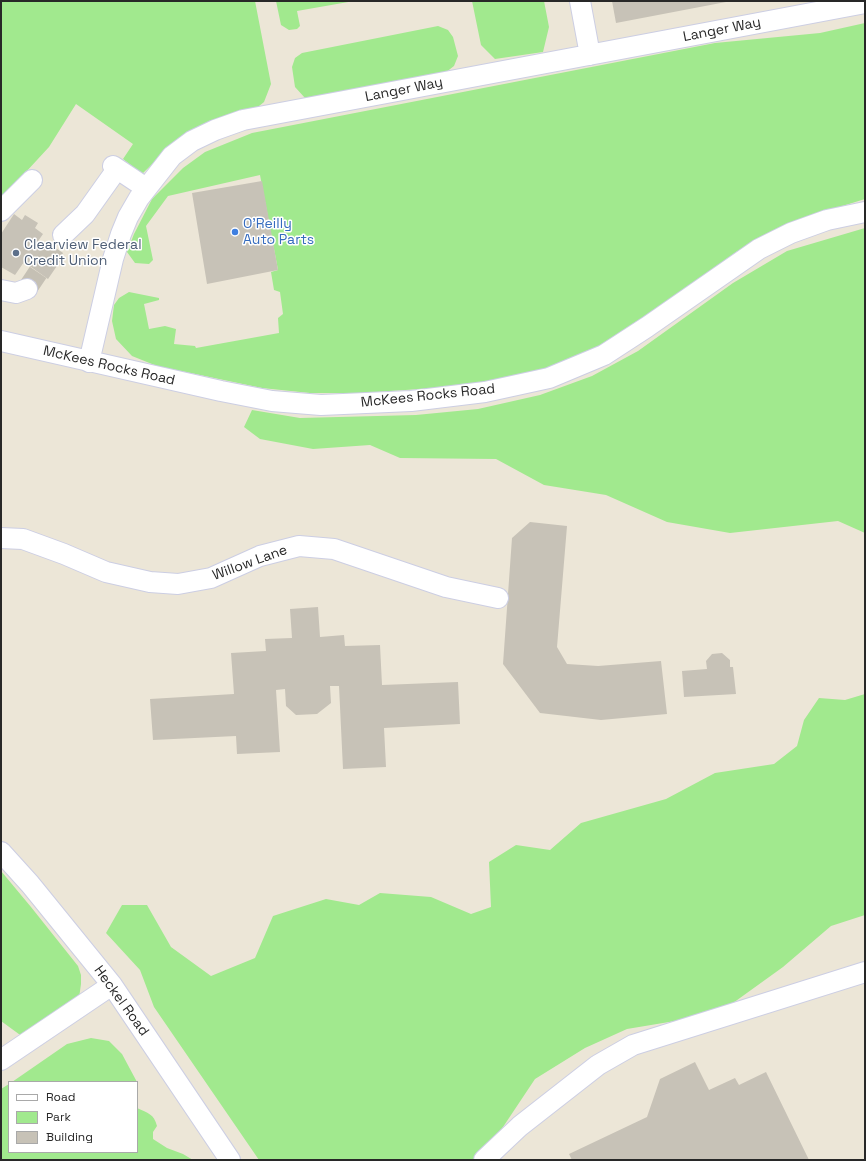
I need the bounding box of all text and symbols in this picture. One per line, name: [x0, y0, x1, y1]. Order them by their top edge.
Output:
street label: Langer Way: [682, 14, 762, 46]
street label: Langer Way: [364, 74, 444, 106]
place label: O'Reilly Auto Parts: [243, 216, 314, 248]
marker: O'Reilly Auto Parts: [230, 227, 240, 237]
place label: Clearview Federal Credit Union: [24, 237, 142, 270]
marker: Clearview Federal Credit Union: [11, 248, 21, 258]
street label: McKees Rocks Road: [41, 343, 177, 389]
street label: McKees Rocks Road: [360, 381, 496, 411]
street label: Willow Lane: [210, 542, 290, 584]
street label: Heckel Road: [90, 963, 152, 1039]
legend: [8, 1081, 138, 1153]
text: Road: [46, 1089, 75, 1105]
text: Park: [46, 1109, 71, 1125]
text: Building: [46, 1129, 93, 1145]

